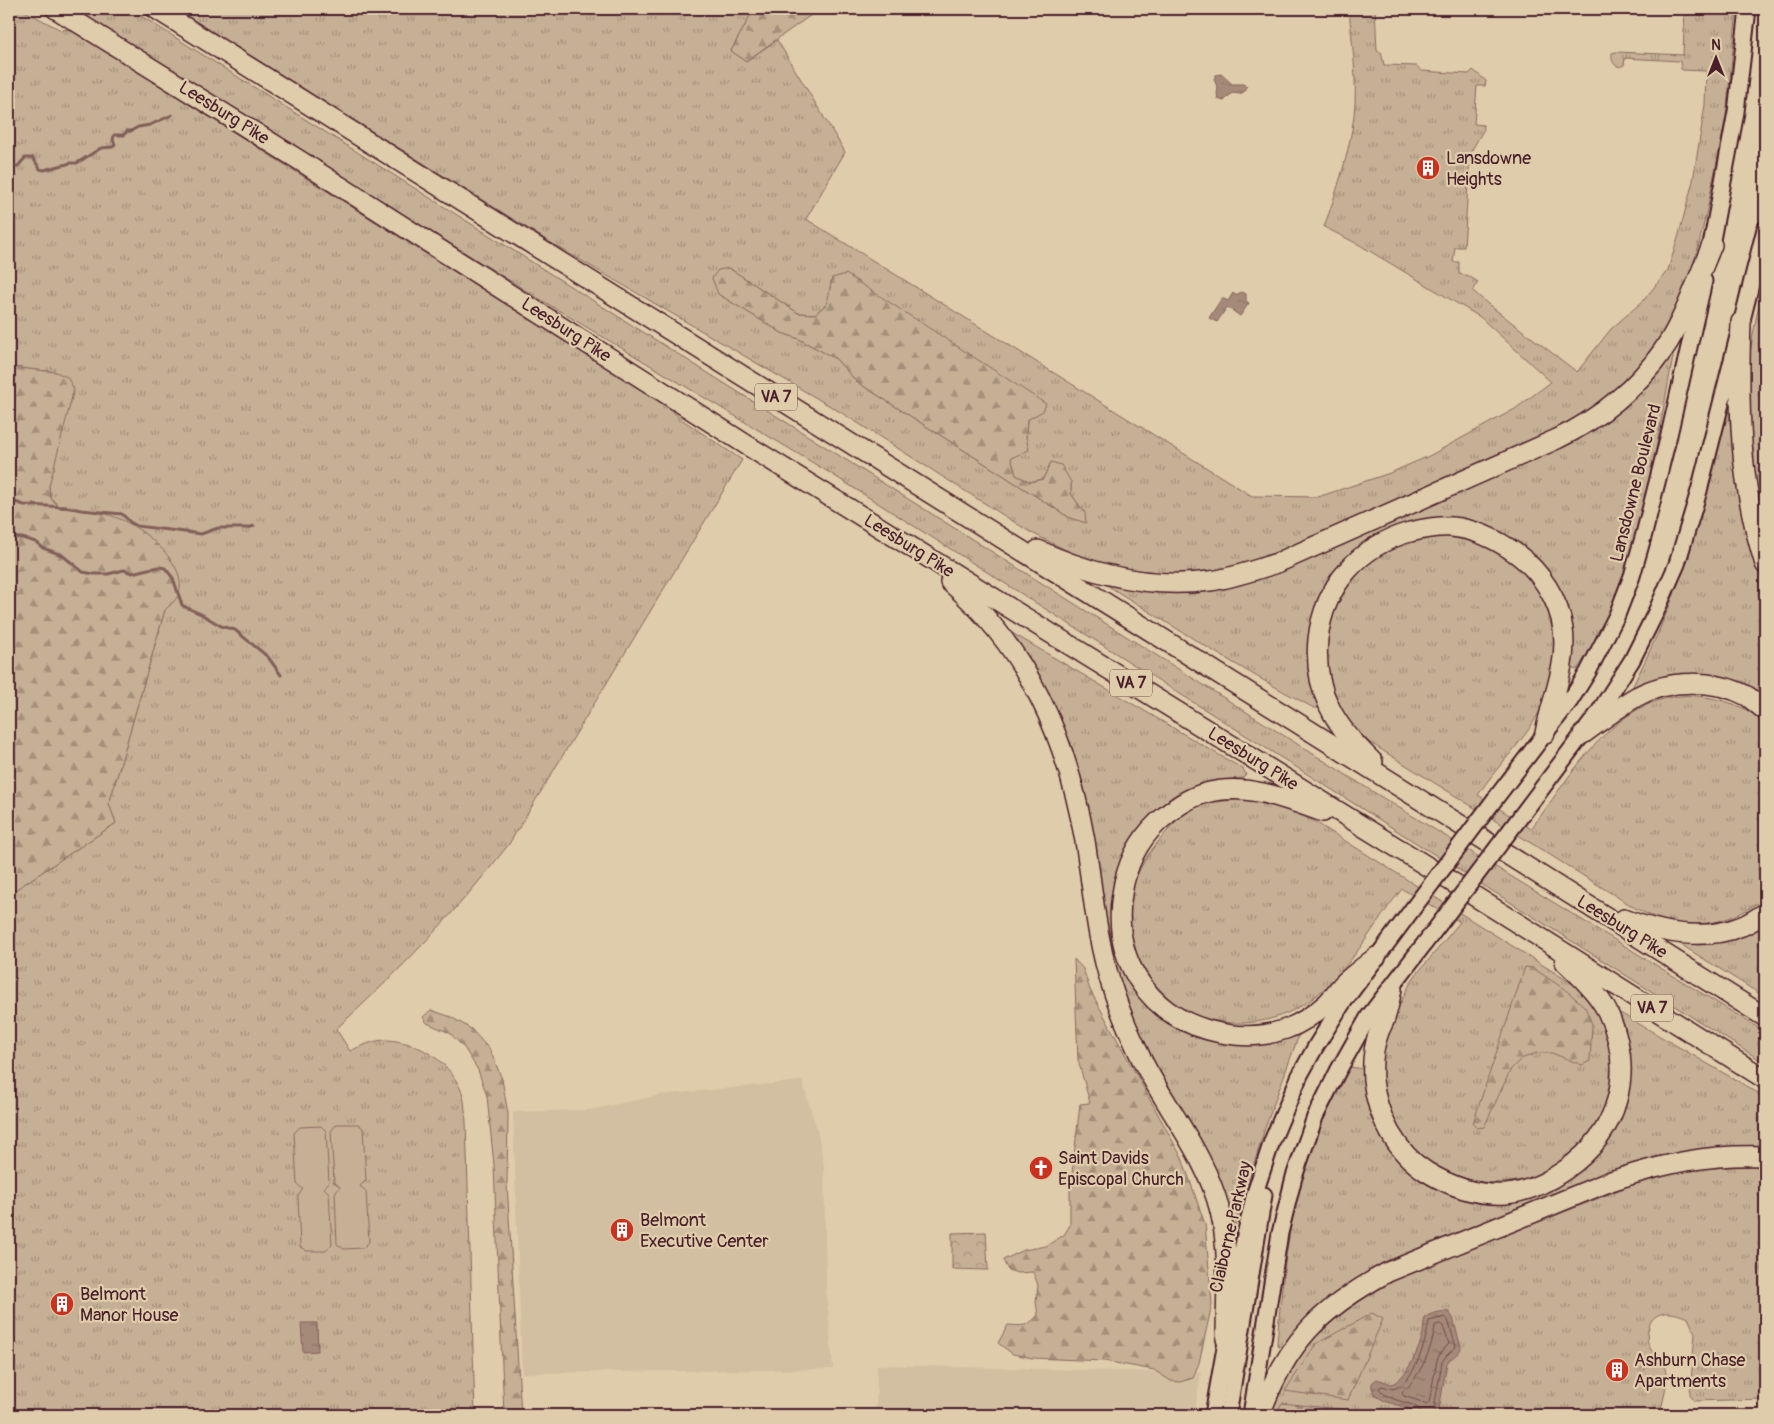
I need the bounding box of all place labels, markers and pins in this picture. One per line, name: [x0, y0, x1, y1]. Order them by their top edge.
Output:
place label: Lansdowne Heights: [1446, 147, 1531, 191]
building icon: Lansdowne Heights: [1415, 155, 1441, 181]
place label: Saint Davids Episcopal Church: [1058, 1147, 1184, 1191]
church icon: Saint Davids Episcopal Church: [1028, 1155, 1054, 1181]
place label: Belmont Executive Center: [640, 1209, 769, 1253]
building icon: Belmont Executive Center: [609, 1217, 635, 1243]
place label: Belmont Manor House: [80, 1283, 178, 1327]
building icon: Belmont Manor House: [49, 1291, 75, 1317]
place label: Ashburn Chase Apartments: [1634, 1349, 1746, 1393]
building icon: Ashburn Chase Apartments: [1604, 1357, 1630, 1383]

